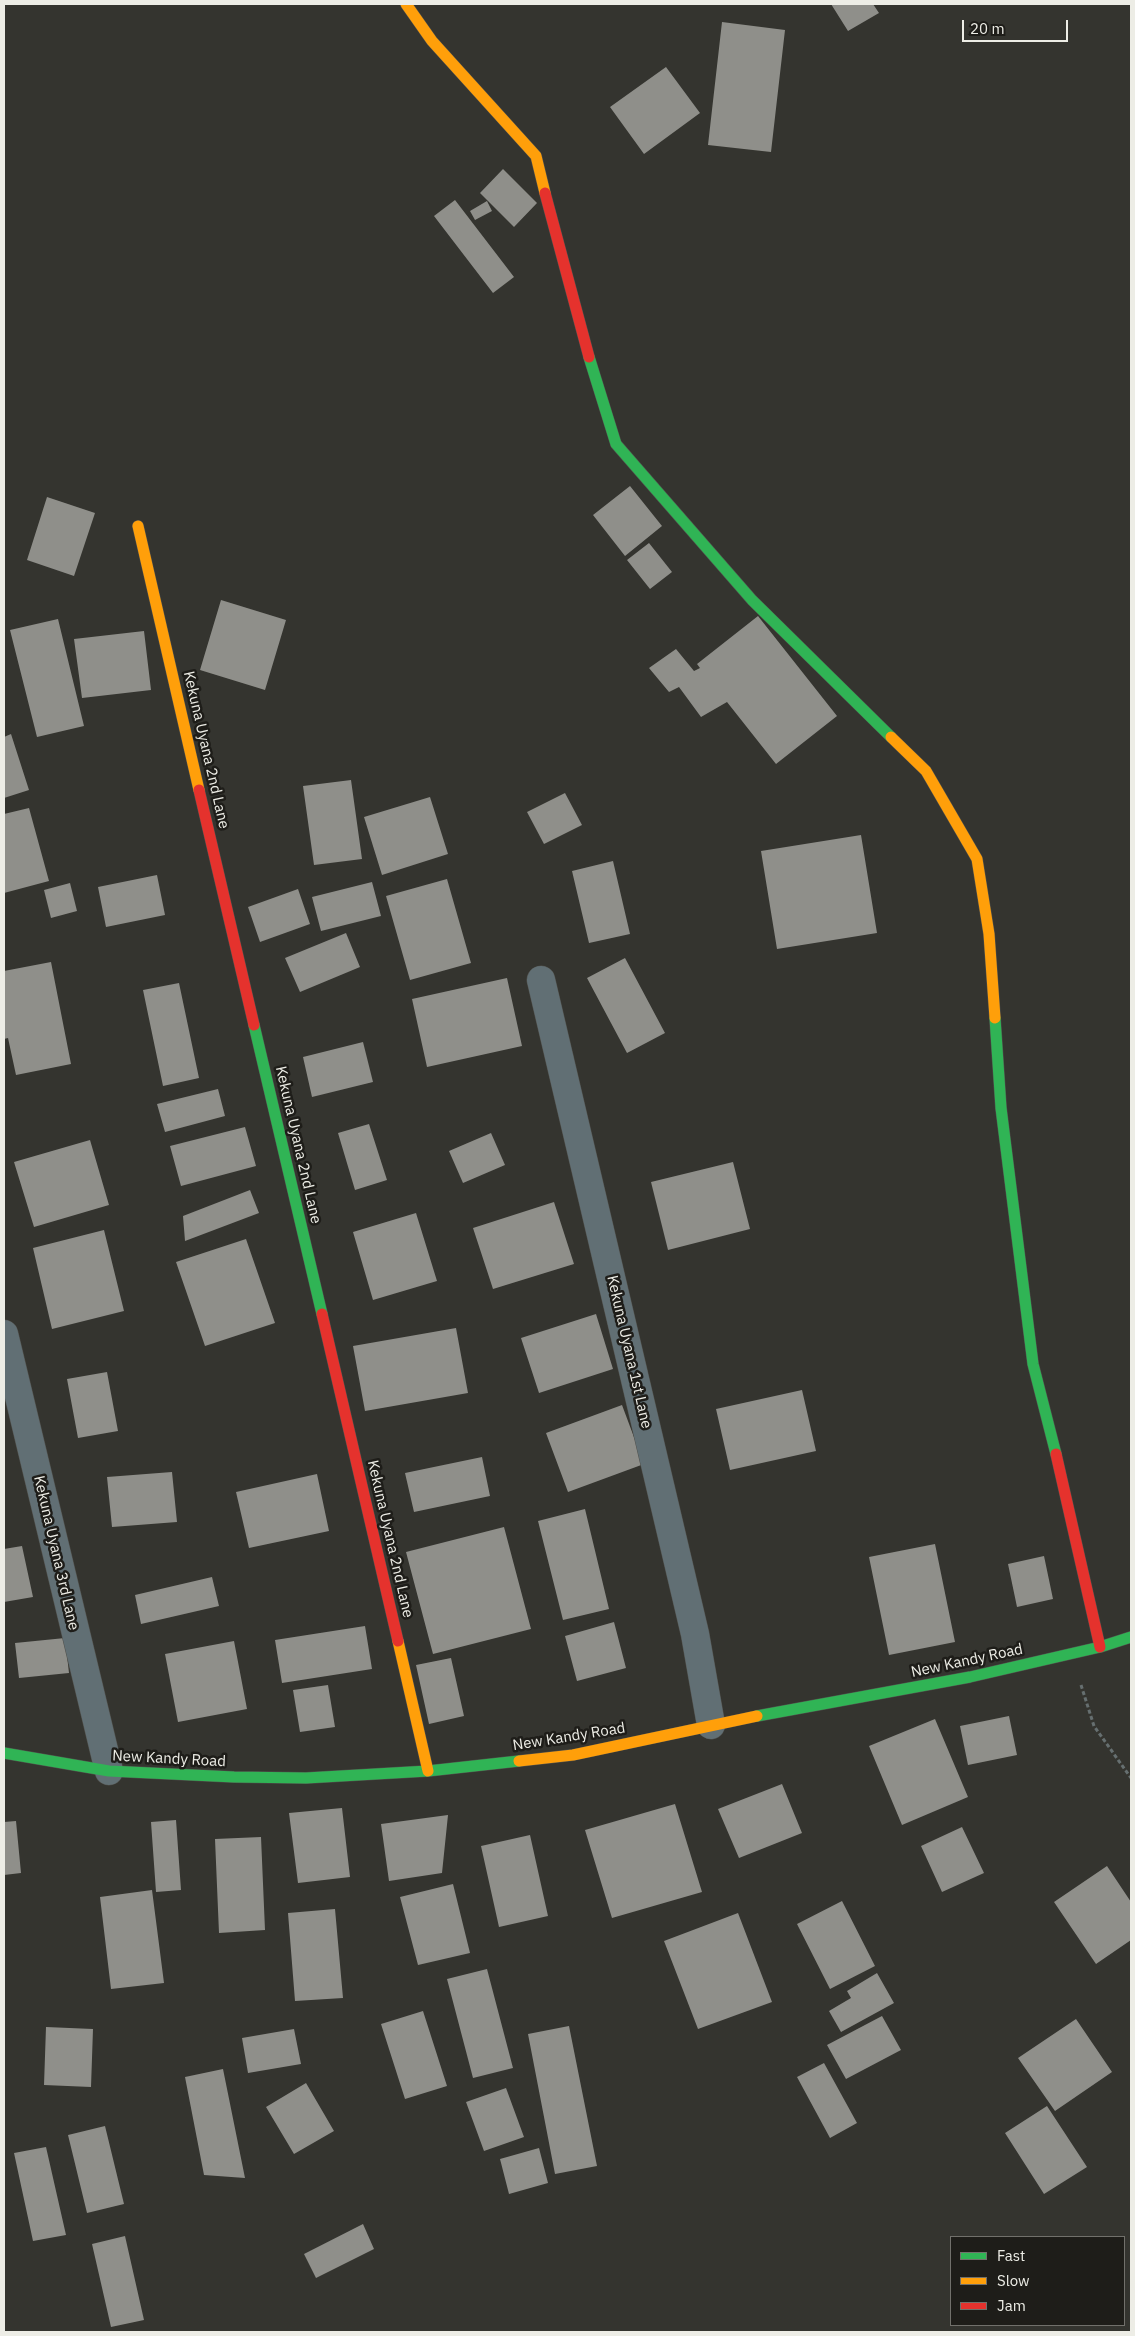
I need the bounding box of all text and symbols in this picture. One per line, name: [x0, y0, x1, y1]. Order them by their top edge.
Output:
scale bar: [965, 10, 1071, 42]
text: 20 m: [970, 19, 1005, 38]
street label: Kekuna Uyana 2nd Lane: [179, 669, 233, 831]
street label: Kekuna Uyana 2nd Lane: [271, 1064, 325, 1226]
street label: Kekuna Uyana 1st Lane: [603, 1274, 655, 1430]
street label: Kekuna Uyana 2nd Lane: [363, 1458, 417, 1620]
street label: Kekuna Uyana 3rd Lane: [29, 1474, 83, 1632]
street label: New Kandy Road: [909, 1640, 1025, 1682]
street label: New Kandy Road: [511, 1719, 627, 1755]
street label: New Kandy Road: [112, 1747, 226, 1771]
legend: [950, 2236, 1125, 2326]
text: Fast: [997, 2246, 1025, 2265]
text: Slow: [997, 2271, 1030, 2290]
text: Jam: [997, 2296, 1026, 2315]

